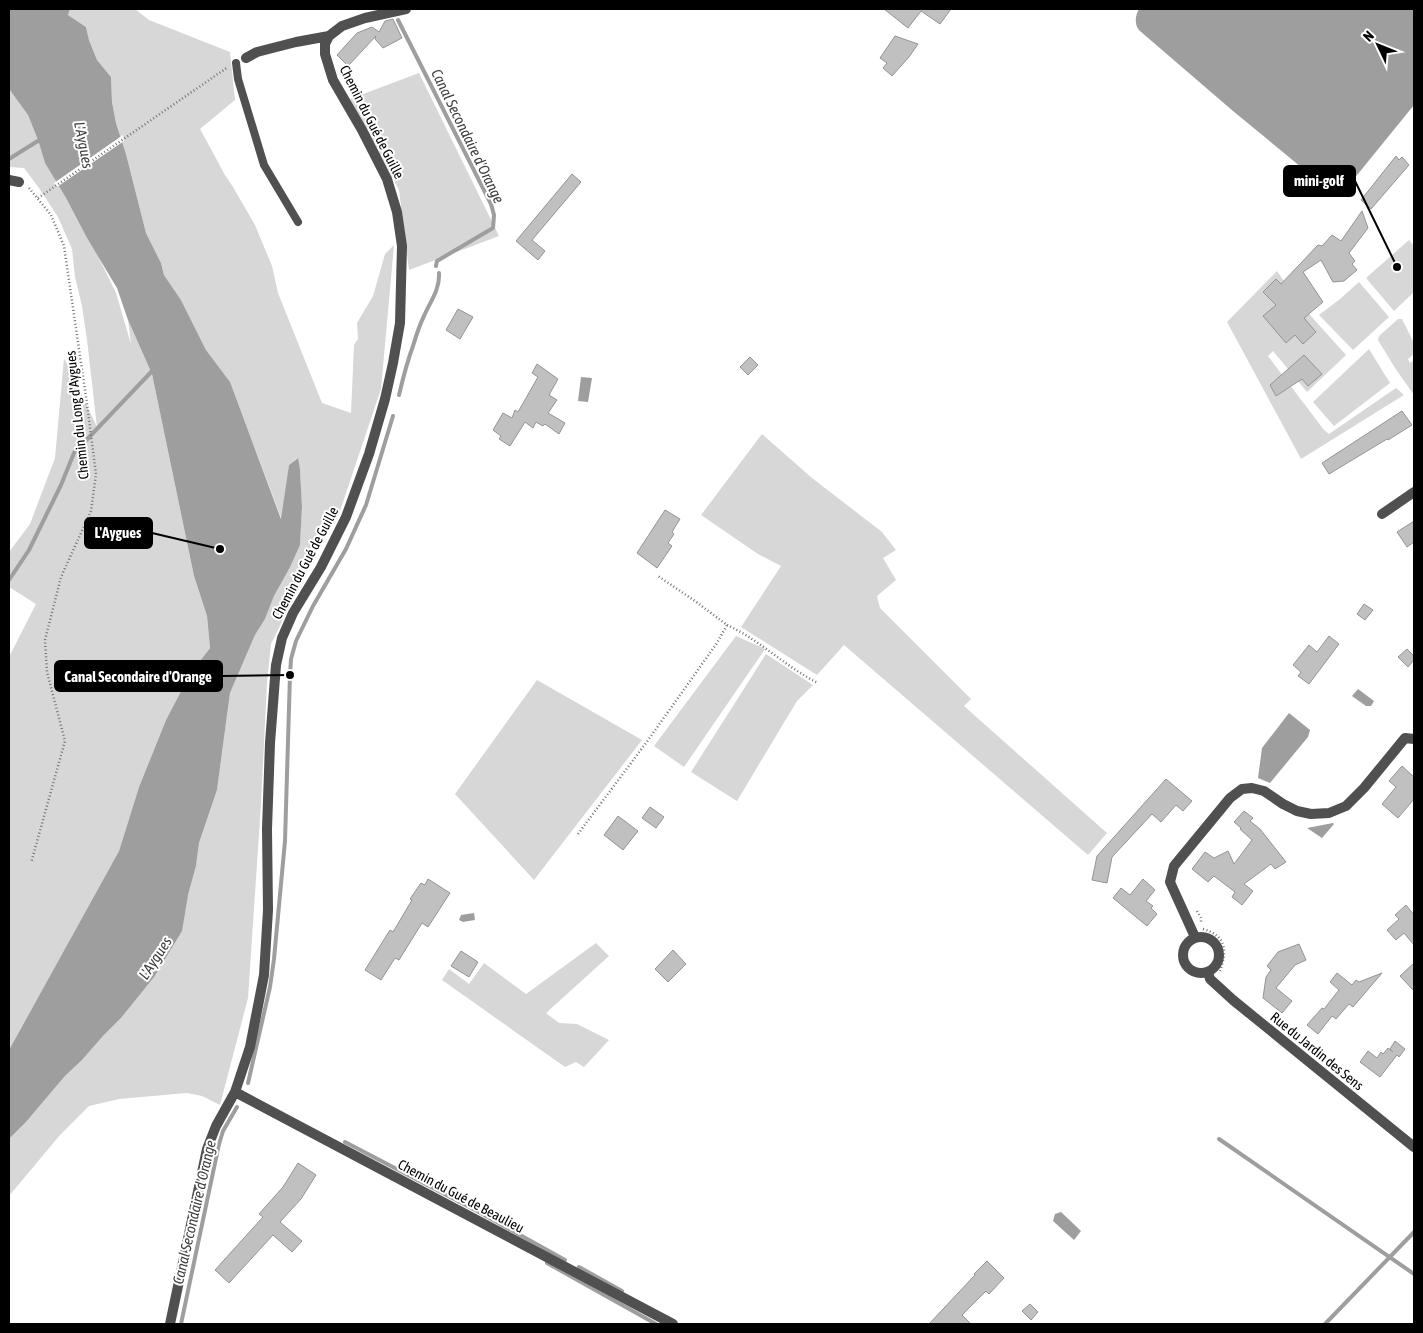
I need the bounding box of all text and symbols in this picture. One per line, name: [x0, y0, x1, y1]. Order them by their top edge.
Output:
north arrow: [1353, 20, 1403, 70]
text: N: [1360, 28, 1377, 45]
street label: Chemin du Gué de Guille: [336, 63, 408, 181]
water label: Canal Secondaire d'Orange: [428, 66, 508, 206]
water label: L'Aygues: [71, 120, 97, 170]
callout: mini-golf: [1284, 166, 1355, 196]
text: mini-golf: [1294, 172, 1345, 189]
street label: Chemin du Long d'Aygues: [62, 350, 92, 480]
street label: Chemin du Gué de Guille: [269, 504, 341, 622]
callout: L'Aygues: [85, 518, 152, 548]
text: L'Aygues: [95, 524, 142, 541]
callout: Canal Secondaire d'Orange: [55, 661, 222, 691]
text: Canal Secondaire d'Orange: [64, 668, 212, 685]
water label: L'Aygues: [135, 934, 175, 982]
street label: Rue du Jardin des Sens: [1267, 1009, 1367, 1093]
water label: Canal Secondaire d'Orange: [169, 1138, 219, 1286]
street label: Chemin du Gué de Beaulieu: [395, 1156, 527, 1236]

